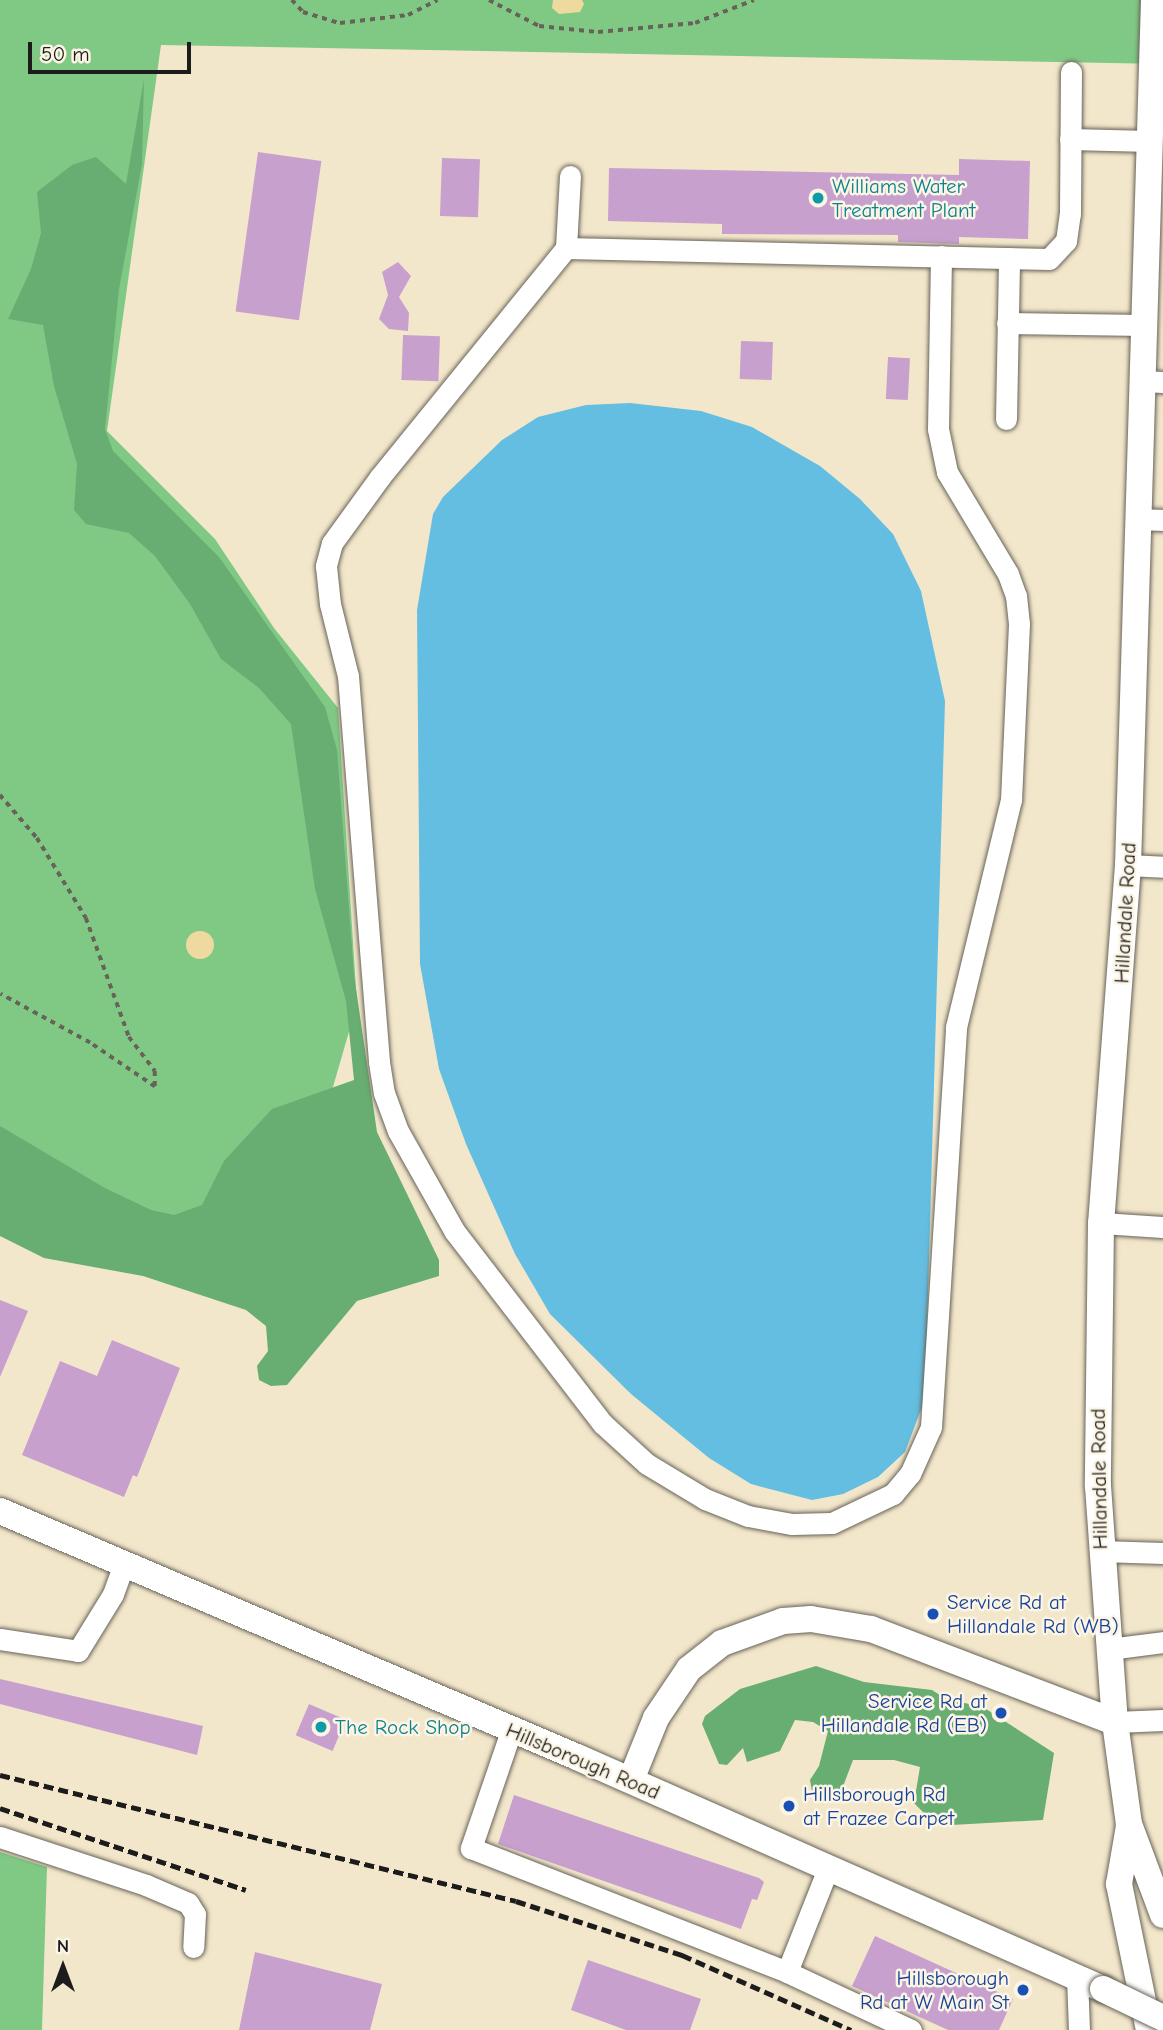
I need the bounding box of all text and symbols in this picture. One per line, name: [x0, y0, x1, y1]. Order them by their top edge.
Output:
scale bar: [32, 28, 194, 72]
text: 50 m: [41, 42, 90, 66]
place label: Williams Water Treatment Plant: [832, 173, 976, 223]
marker: Williams Water Treatment Plant: [810, 190, 826, 206]
street label: Hillandale Road: [1109, 842, 1141, 984]
street label: Hillandale Road: [1085, 1408, 1113, 1550]
place label: Service Rd at Hillandale Rd (WB): [947, 1589, 1119, 1639]
marker: Service Rd at Hillandale Rd (WB): [925, 1606, 941, 1622]
place label: Service Rd at Hillandale Rd (EB): [821, 1688, 987, 1738]
marker: Service Rd at Hillandale Rd (EB): [993, 1705, 1009, 1721]
place label: The Rock Shop: [335, 1714, 471, 1740]
street label: Hillsborough Road: [502, 1717, 664, 1805]
marker: The Rock Shop: [313, 1719, 329, 1735]
place label: Hillsborough Rd at Frazee Carpet: [803, 1781, 954, 1831]
marker: Hillsborough Rd at Frazee Carpet: [781, 1798, 797, 1814]
north arrow: [28, 1932, 98, 2002]
text: N: [57, 1935, 69, 1957]
place label: Hillsborough Rd at W Main St: [860, 1965, 1009, 2015]
marker: Hillsborough Rd at W Main St: [1015, 1982, 1031, 1998]

